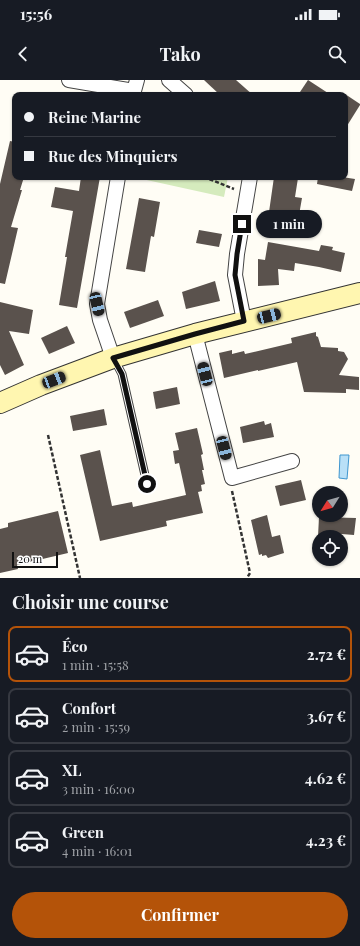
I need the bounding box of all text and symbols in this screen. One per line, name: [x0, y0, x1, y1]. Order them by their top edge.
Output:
text: 15:56: [20, 4, 52, 24]
text: Tako: [159, 42, 201, 66]
icon: back: [12, 43, 34, 65]
icon: search: [326, 43, 348, 65]
text: Reine Marine: [48, 107, 141, 127]
text: Rue des Minquiers: [48, 146, 177, 166]
callout: 1 min: [256, 210, 322, 238]
route end: [233, 215, 251, 233]
text: 1 min: [273, 215, 305, 232]
car: [88, 291, 106, 317]
car: [256, 307, 282, 325]
car: [196, 361, 214, 387]
car: [41, 370, 67, 390]
car: [215, 435, 233, 461]
route start: [138, 475, 156, 493]
north arrow: [312, 486, 348, 522]
map controls: [312, 486, 348, 566]
button: locate: [312, 530, 348, 566]
scale bar: [12, 550, 58, 569]
text: 20 m: [18, 551, 42, 566]
text: Choisir une course: [12, 590, 169, 614]
icon: car: [14, 636, 50, 672]
text: Éco: [62, 636, 87, 656]
text: 2.72 €: [307, 644, 346, 664]
text: 1 min · 15:58: [62, 656, 129, 673]
icon: car: [14, 698, 50, 734]
text: Confort: [62, 698, 116, 718]
text: 3.67 €: [307, 706, 346, 726]
text: 2 min · 15:59: [62, 718, 130, 735]
icon: car: [14, 760, 50, 796]
text: XL: [62, 760, 82, 780]
text: 4.62 €: [305, 768, 346, 788]
text: 3 min · 16:00: [62, 780, 135, 797]
icon: car: [14, 822, 50, 858]
text: Green: [62, 822, 104, 842]
text: 4.23 €: [306, 830, 346, 850]
text: 4 min · 16:01: [62, 842, 132, 859]
button: Confirmer: [12, 892, 348, 938]

